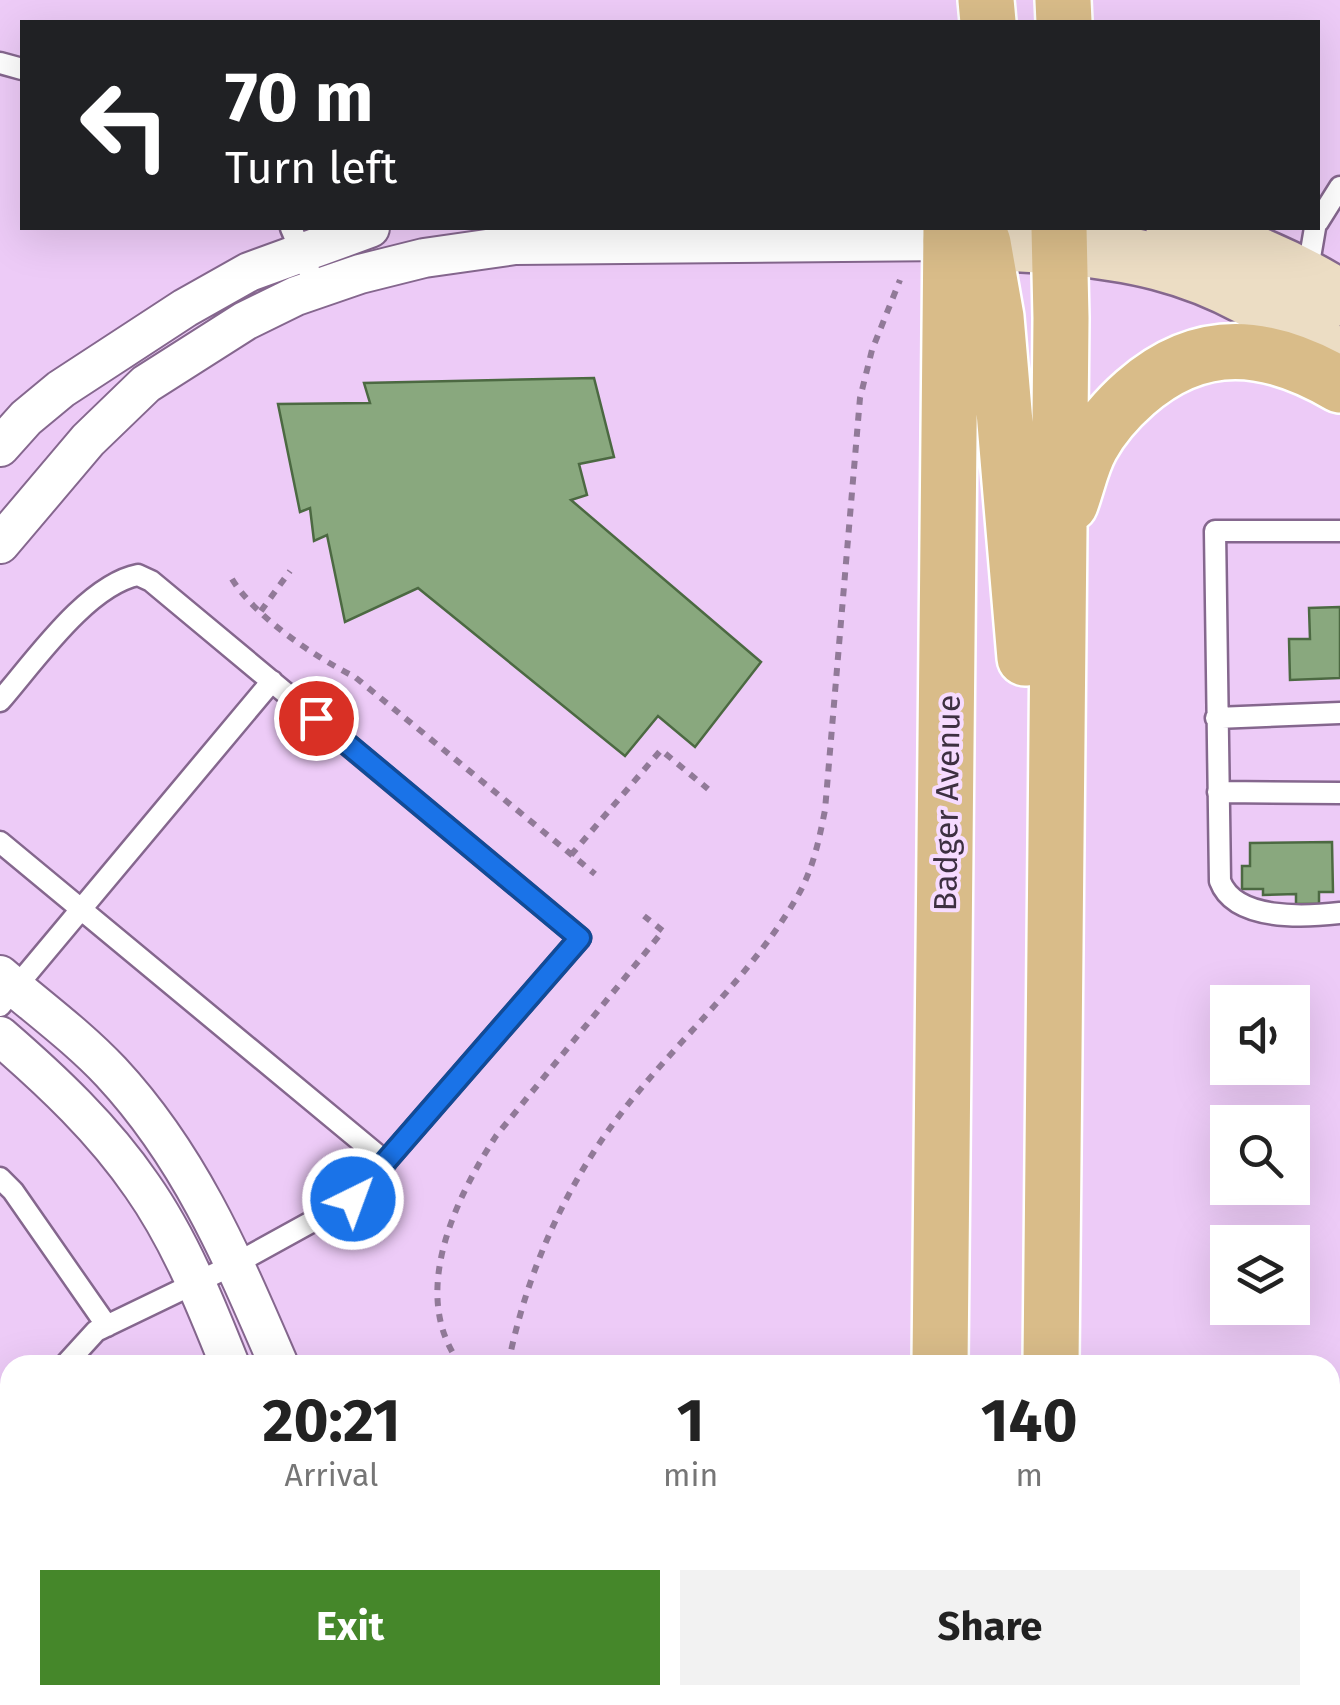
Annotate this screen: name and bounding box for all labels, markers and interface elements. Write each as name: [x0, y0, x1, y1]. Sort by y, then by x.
text: 70 m: [225, 56, 374, 140]
icon: left: [60, 60, 190, 190]
text: Turn left: [225, 141, 397, 195]
pin: [274, 676, 359, 761]
icon: arrive: [289, 691, 344, 746]
street label: Badger Avenue: [926, 694, 968, 912]
map controls: [1210, 985, 1310, 1325]
button: sound: [1210, 985, 1310, 1085]
button: search: [1210, 1105, 1310, 1205]
position arrow: [301, 1147, 405, 1251]
button: layers: [1210, 1225, 1310, 1325]
text: 20:21: [262, 1385, 401, 1457]
text: 1: [677, 1385, 705, 1457]
text: 140: [981, 1385, 1078, 1457]
text: Arrival: [285, 1456, 378, 1494]
text: min: [663, 1456, 718, 1494]
text: m: [1015, 1456, 1043, 1494]
button: Exit: [40, 1570, 660, 1685]
button: Share: [680, 1570, 1300, 1685]

